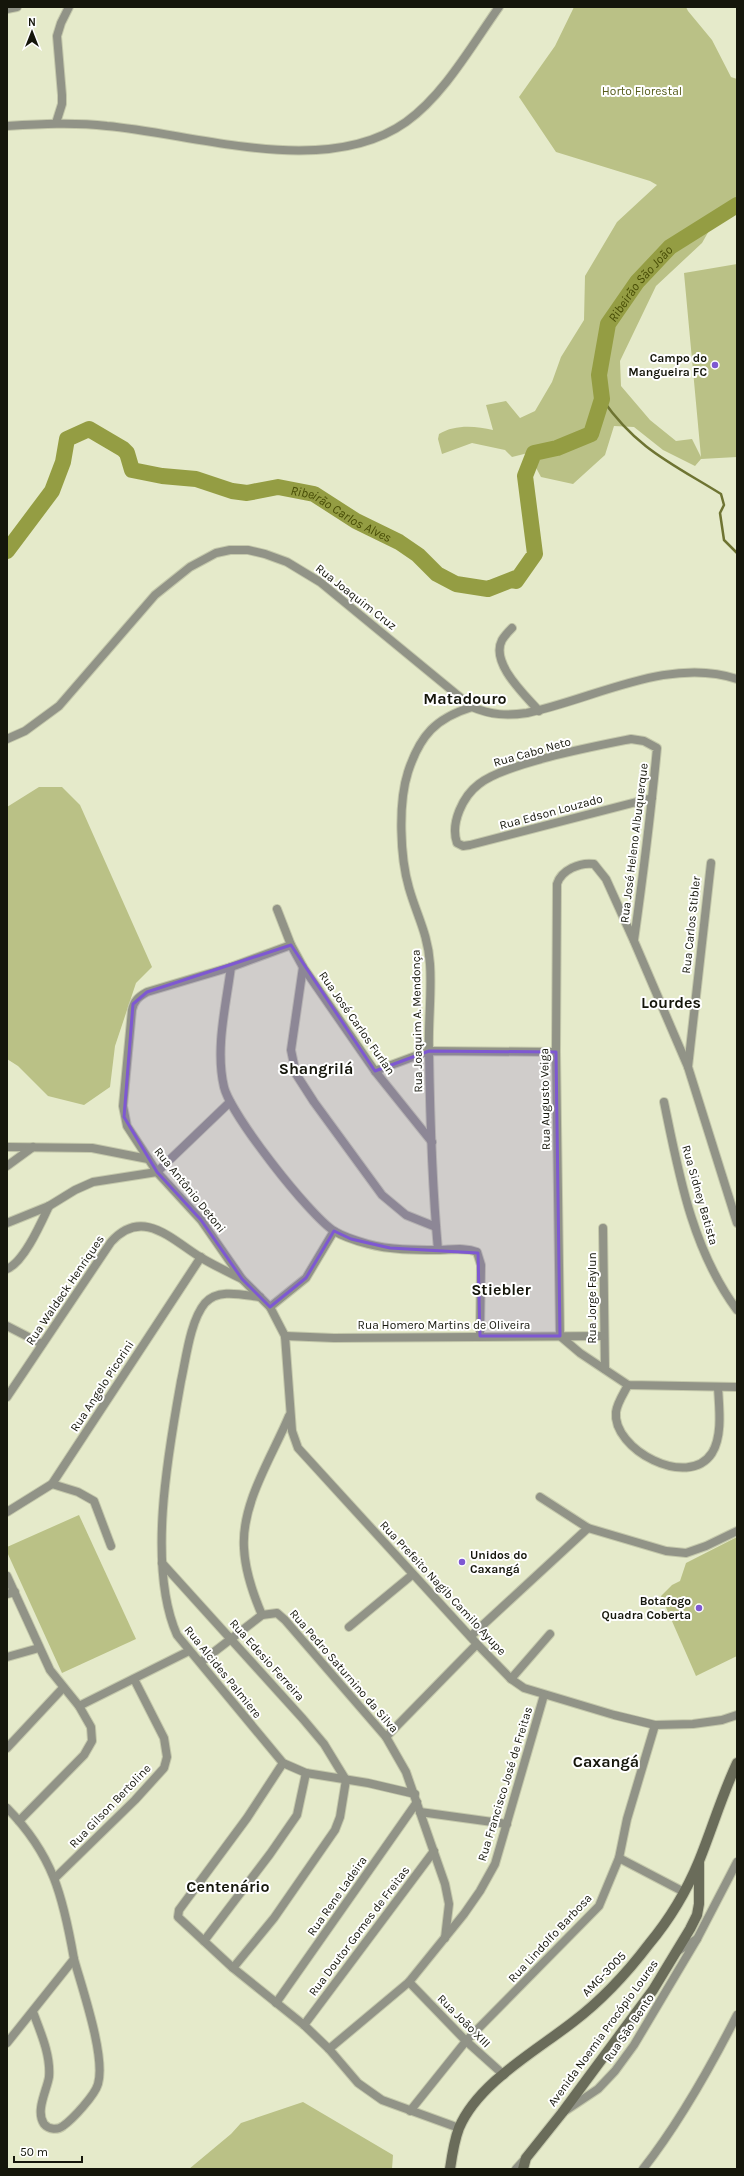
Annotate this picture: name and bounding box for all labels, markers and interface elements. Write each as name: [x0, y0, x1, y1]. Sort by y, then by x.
north arrow: [12, 12, 52, 52]
text: N: [28, 16, 36, 29]
park label: Horto Florestal: [602, 84, 682, 98]
water label: Ribeirão São João: [605, 242, 676, 325]
place label: Campo do Mangueira FC: [628, 351, 707, 379]
marker: Campo do Mangueira FC: [710, 360, 720, 370]
water label: Ribeirão Carlos Alves: [289, 483, 394, 545]
street label: Rua Joaquim Cruz: [313, 561, 399, 633]
district label: Matadouro: [423, 689, 507, 708]
street label: Rua Cabo Neto: [492, 734, 572, 770]
street label: Rua José Heleno Albuquerque: [617, 762, 651, 924]
street label: Rua Edson Louzado: [498, 791, 604, 833]
street label: Rua Carlos Stibler: [679, 875, 703, 974]
street label: Rua Joaquim A. Mendonça: [409, 949, 425, 1093]
street label: Rua José Carlos Furlan: [316, 969, 398, 1077]
district label: Lourdes: [641, 993, 701, 1012]
street label: Rua Augusto Veiga: [537, 1048, 553, 1150]
district label: Shangrilá: [279, 1059, 353, 1078]
street label: Rua Sidney Batista: [679, 1143, 721, 1247]
street label: Rua Antônio Detoni: [151, 1145, 229, 1235]
street label: Rua Waldeck Henriques: [23, 1232, 107, 1348]
street label: Rua Jorge Faylun: [585, 1252, 599, 1344]
district label: Stiebler: [471, 1280, 532, 1299]
street label: Rua Homero Martins de Oliveira: [358, 1318, 530, 1332]
street label: Rua Angelo Picorini: [67, 1338, 137, 1434]
street label: Rua Prefeito Nagib Camilo Ayupe: [377, 1518, 509, 1658]
place label: Unidos do Caxangá: [470, 1548, 528, 1576]
marker: Unidos do Caxangá: [457, 1557, 467, 1567]
place label: Botafogo Quadra Coberta: [602, 1594, 691, 1622]
marker: Botafogo Quadra Coberta: [694, 1603, 704, 1613]
street label: Rua Pedro Saturnino da Silva: [287, 1607, 401, 1735]
street label: Rua Edesio Ferreira: [227, 1616, 307, 1704]
street label: Rua Alcides Palmiere: [181, 1623, 265, 1721]
street label: Rua Francisco José de Freitas: [475, 1705, 535, 1863]
district label: Caxangá: [573, 1752, 639, 1771]
street label: Rua Gilson Bertoline: [66, 1761, 154, 1851]
street label: Rua Rene Ladeira: [304, 1854, 370, 1938]
street label: Rua Doutor Gomes de Freitas: [306, 1863, 412, 1999]
district label: Centenário: [186, 1877, 270, 1896]
street label: Rua Lindolfo Barbosa: [505, 1891, 595, 1985]
street label: AMG-3005: [579, 1948, 629, 1999]
street label: Avenida Noemia Procópio Loures: [545, 1957, 661, 2109]
street label: Rua São Bento: [601, 1991, 657, 2065]
street label: Rua João XIII: [435, 1992, 493, 2050]
scale bar: [14, 2138, 82, 2164]
text: 50 m: [20, 2145, 48, 2159]

